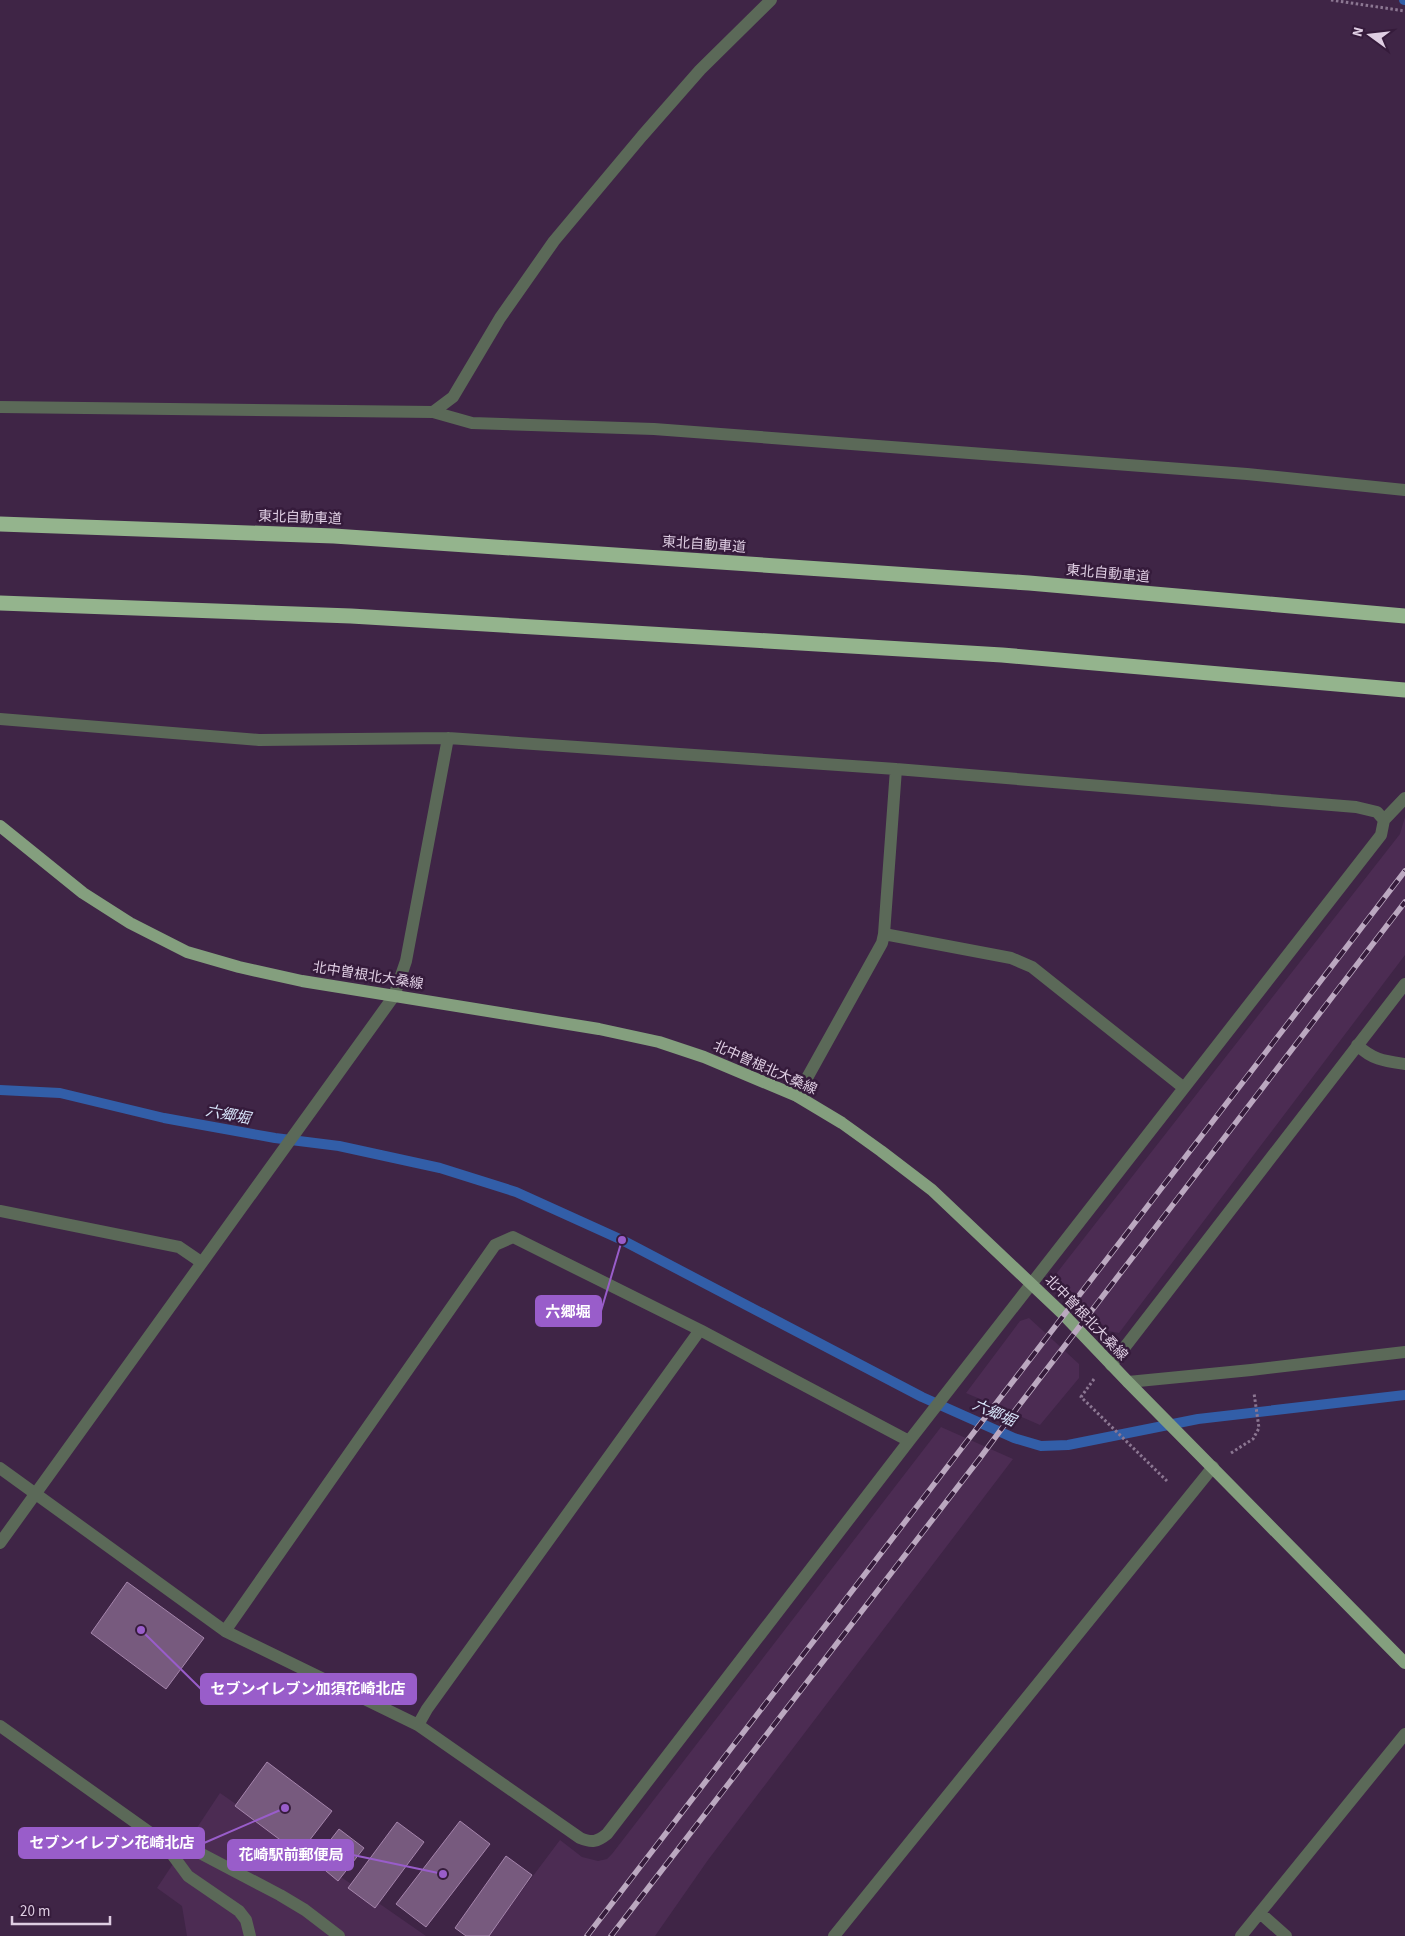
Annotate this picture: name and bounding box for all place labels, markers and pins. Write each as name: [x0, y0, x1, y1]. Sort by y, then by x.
callout: 六郷堀: [536, 1296, 601, 1326]
callout: セブンイレブン加須花崎北店: [201, 1674, 416, 1704]
callout: セブンイレブン花崎北店: [19, 1828, 204, 1858]
callout: 花崎駅前郵便局: [228, 1840, 353, 1870]

